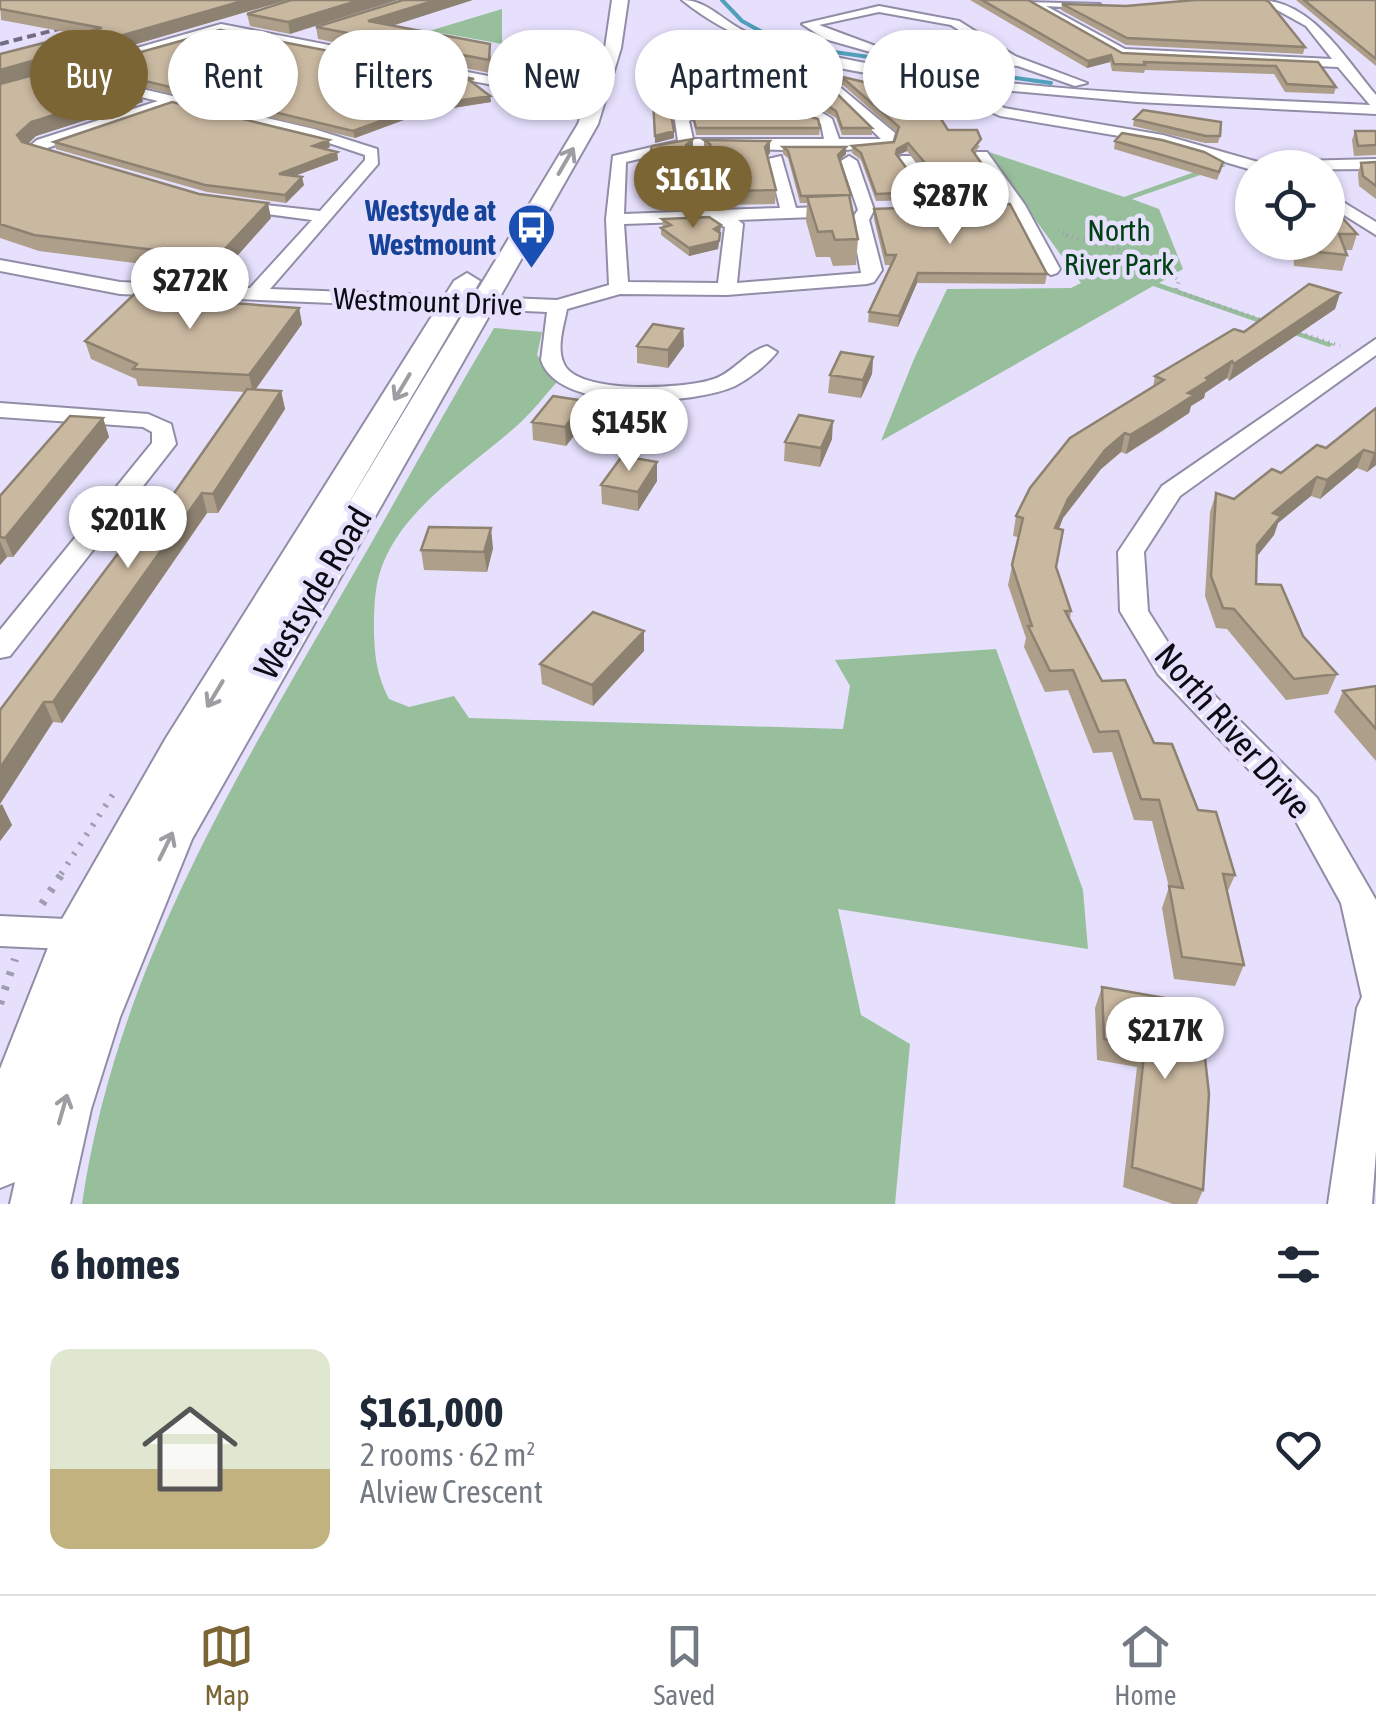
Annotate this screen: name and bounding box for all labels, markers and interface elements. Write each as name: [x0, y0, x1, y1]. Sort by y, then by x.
chip: Buy: [30, 30, 148, 120]
chip: Rent: [168, 30, 298, 120]
chip: Filters: [318, 30, 468, 120]
chip: New: [488, 30, 615, 120]
chip: Apartment: [635, 30, 843, 120]
chip: House: [863, 30, 1015, 120]
pin: $161K: [623, 146, 763, 231]
one-way arrow: [556, 147, 576, 176]
map controls: [1235, 150, 1345, 260]
button: locate: [1235, 150, 1345, 260]
text: $161K: [656, 160, 730, 197]
pin: $287K: [880, 162, 1020, 247]
text: $287K: [913, 176, 987, 213]
place label: Westsyde at Westmount: [364, 193, 496, 261]
bus stop icon: Westsyde at Westmount: [505, 202, 557, 270]
park label: North River Park: [1064, 213, 1174, 281]
pin: $272K: [120, 247, 260, 332]
text: $272K: [153, 261, 227, 298]
street label: Westmount Drive: [333, 281, 523, 321]
one-way arrow: [392, 372, 412, 401]
pin: $145K: [559, 389, 699, 474]
text: $145K: [592, 403, 666, 440]
pin: $201K: [58, 486, 198, 571]
street label: Westsyde Road: [245, 499, 379, 686]
text: $201K: [91, 500, 165, 537]
street label: North River Drive: [1147, 635, 1320, 826]
one-way arrow: [204, 679, 225, 708]
one-way arrow: [158, 832, 177, 862]
pin: $217K: [1095, 997, 1235, 1082]
text: $217K: [1128, 1011, 1202, 1048]
one-way arrow: [55, 1094, 73, 1126]
icon: filters: [1271, 1237, 1326, 1292]
text: 6 homes: [50, 1240, 180, 1288]
text: $161,000: [360, 1388, 504, 1436]
icon: home: [130, 1389, 250, 1509]
icon: heart: [1271, 1422, 1326, 1477]
text: 2 rooms · 62 m²: [360, 1436, 535, 1473]
text: Alview Crescent: [360, 1473, 543, 1510]
tab: Map: [199, 1619, 254, 1711]
tab: Saved: [653, 1619, 715, 1711]
tab: Home: [1114, 1619, 1177, 1711]

